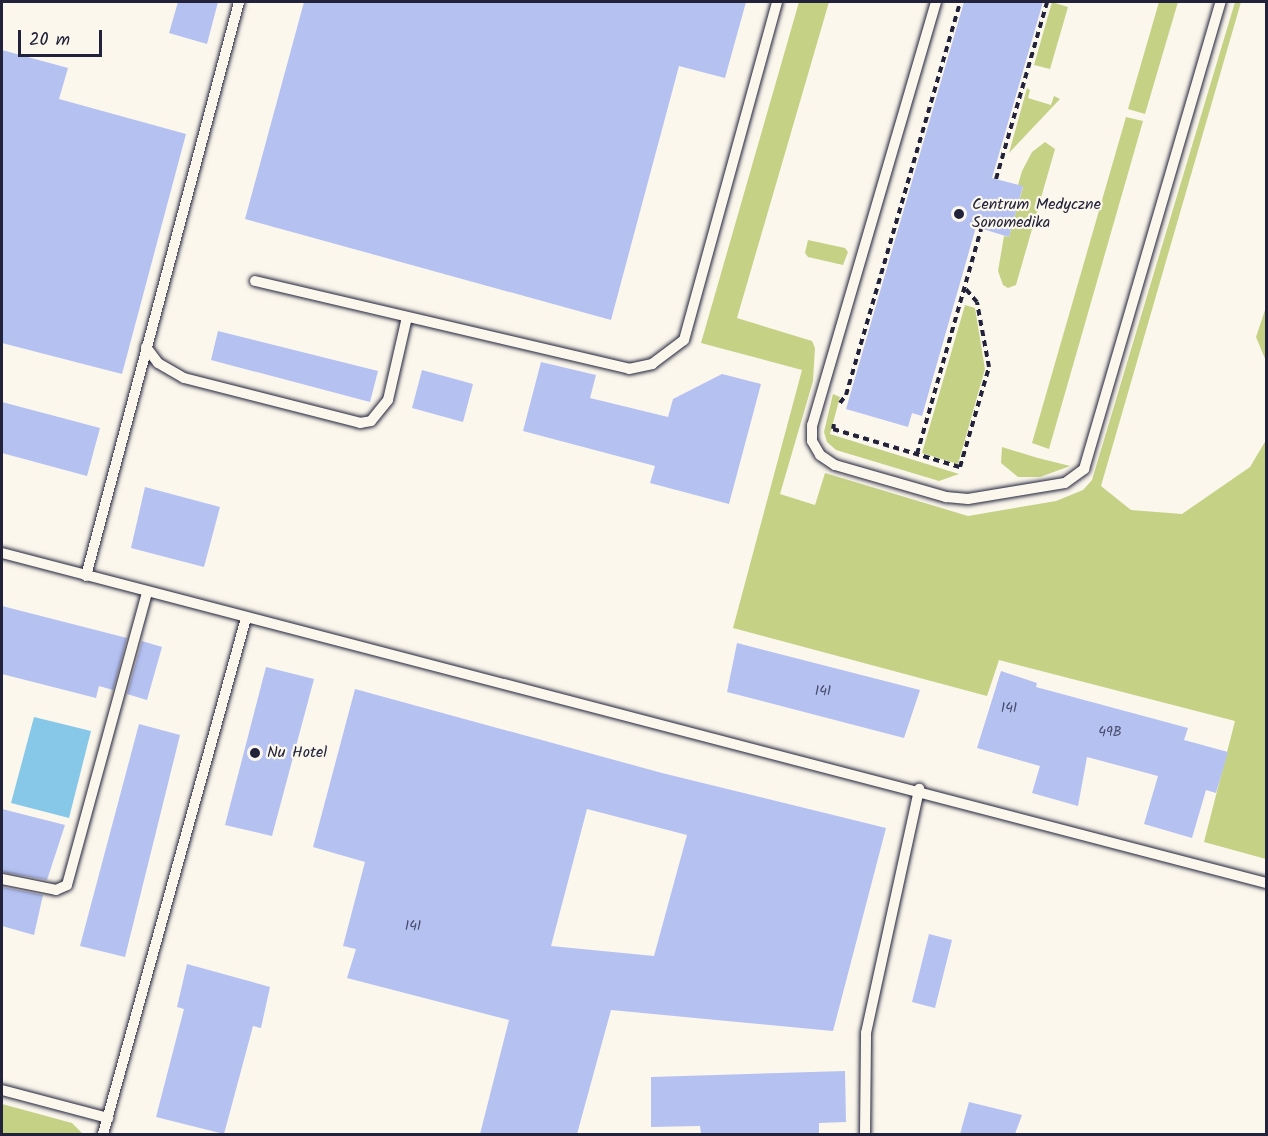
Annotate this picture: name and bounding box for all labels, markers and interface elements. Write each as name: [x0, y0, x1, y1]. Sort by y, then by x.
scale bar: [21, 18, 105, 56]
text: 20 m: [29, 26, 70, 55]
place label: Centrum Medyczne Sonomedika: [972, 195, 1101, 233]
marker: Centrum Medyczne Sonomedika: [950, 205, 968, 223]
house number: 141: [815, 683, 831, 699]
house number: 141: [1001, 700, 1017, 716]
house number: 49B: [1098, 724, 1122, 740]
place label: Nu Hotel: [267, 743, 327, 763]
marker: Nu Hotel: [248, 746, 262, 760]
house number: 141: [405, 918, 421, 934]

